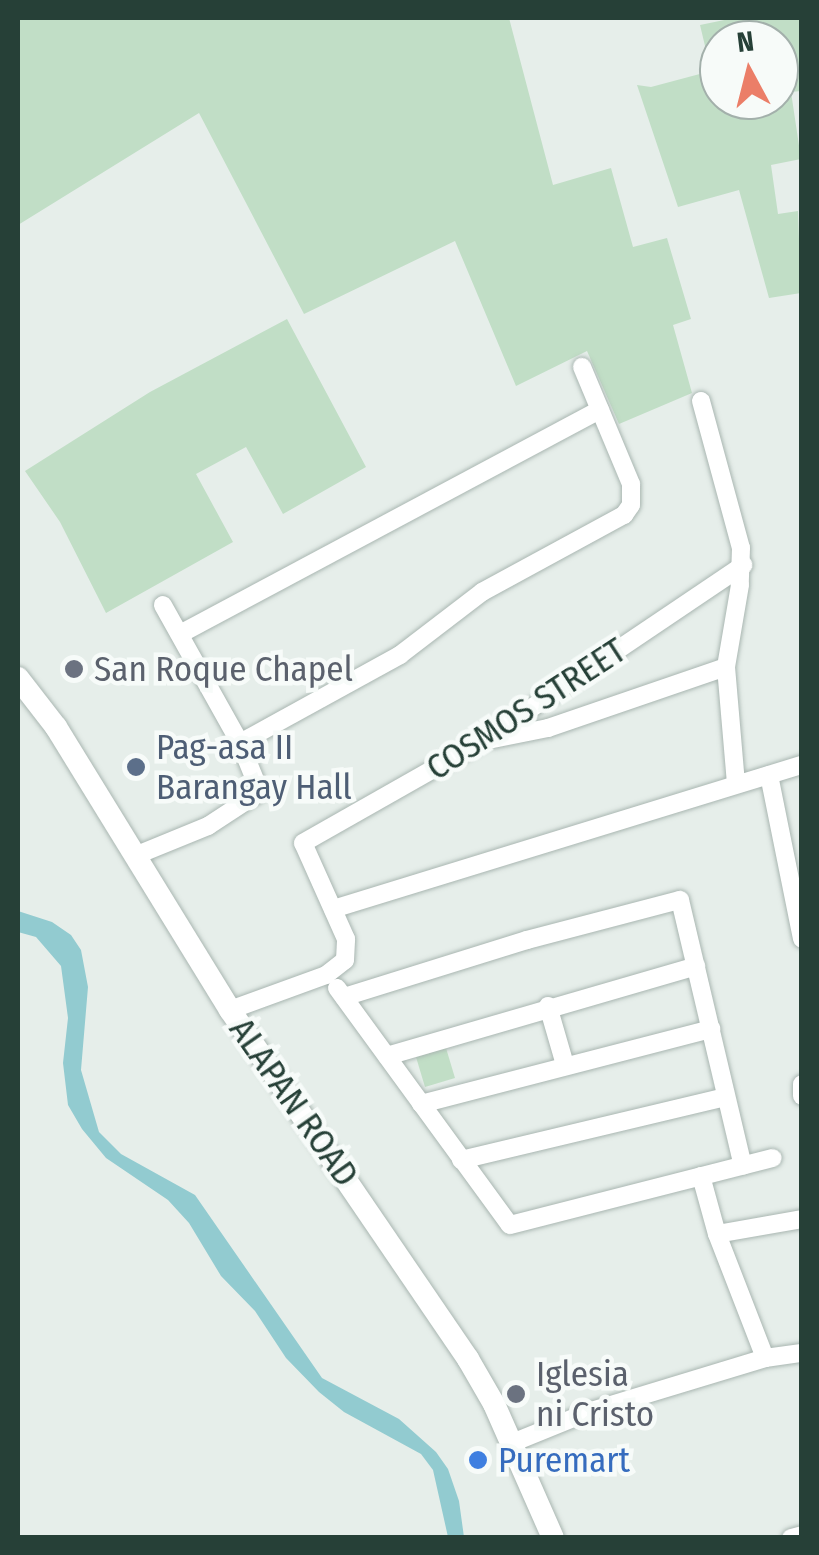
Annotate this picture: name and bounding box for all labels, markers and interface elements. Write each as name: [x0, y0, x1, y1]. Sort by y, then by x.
north arrow: [699, 20, 799, 120]
text: N: [735, 24, 756, 59]
street label: COSMOS STREET: [419, 629, 633, 789]
place label: San Roque Chapel: [94, 648, 353, 690]
marker: San Roque Chapel: [63, 658, 85, 680]
place label: Pag-asa II Barangay Hall: [156, 726, 352, 808]
marker: Pag-asa II Barangay Hall: [125, 756, 147, 778]
street label: ALAPAN ROAD: [221, 1010, 367, 1194]
place label: Iglesia ni Cristo: [536, 1353, 654, 1435]
marker: Iglesia ni Cristo: [505, 1383, 527, 1405]
place label: Puremart: [498, 1439, 630, 1481]
marker: Puremart: [467, 1449, 489, 1471]

